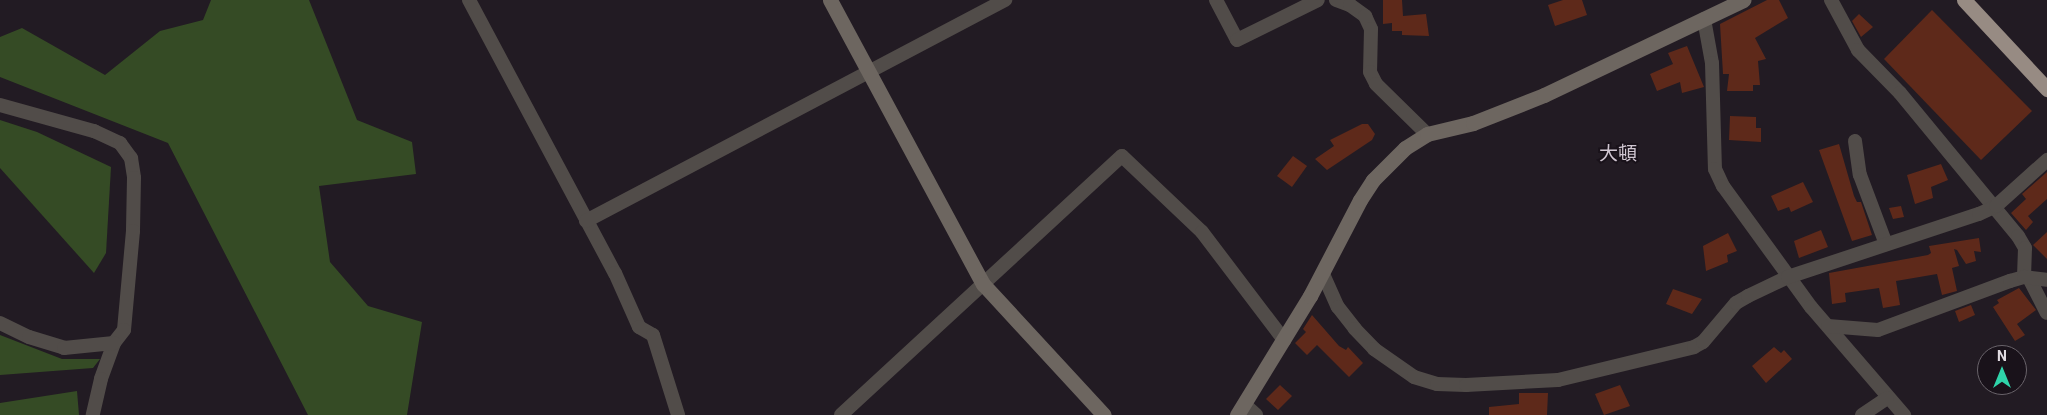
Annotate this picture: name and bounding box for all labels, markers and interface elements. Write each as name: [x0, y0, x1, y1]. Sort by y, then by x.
district label: 大頓: [1599, 143, 1637, 165]
north arrow: [1977, 345, 2027, 395]
text: N: [1997, 348, 2007, 364]

